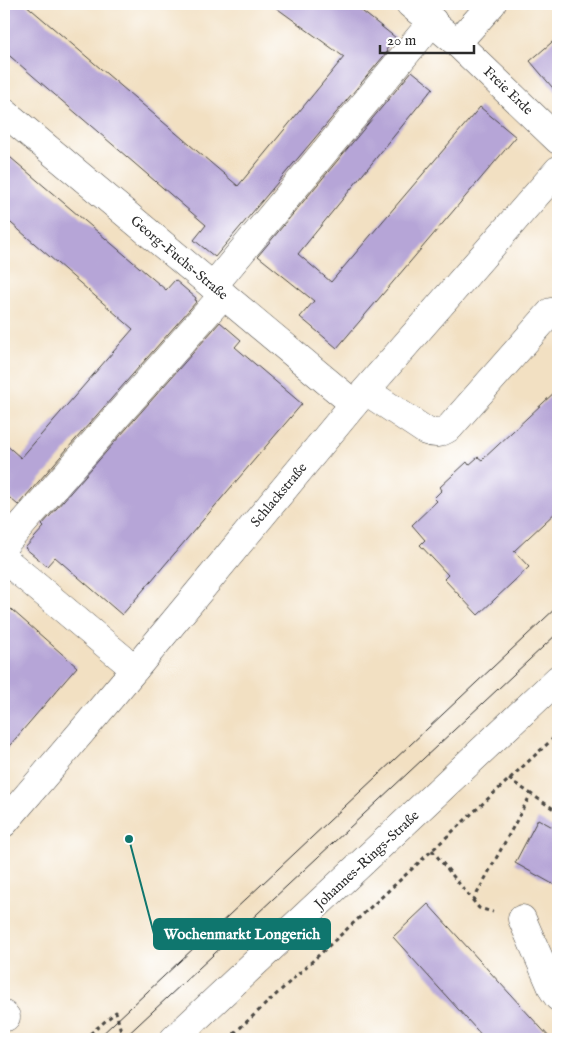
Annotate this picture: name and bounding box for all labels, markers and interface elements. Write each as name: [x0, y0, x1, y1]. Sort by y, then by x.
scale bar: [380, 22, 473, 54]
text: 20 m: [387, 31, 417, 50]
street label: Freie Erde: [479, 63, 537, 119]
street label: Georg-Fuchs-Straße: [126, 212, 232, 304]
street label: Schlackstraße: [247, 459, 312, 531]
street label: Johannes-Rings-Straße: [309, 806, 424, 915]
callout: Wochenmarkt Longerich: [154, 919, 330, 949]
text: Wochenmarkt Longerich: [163, 925, 321, 944]

